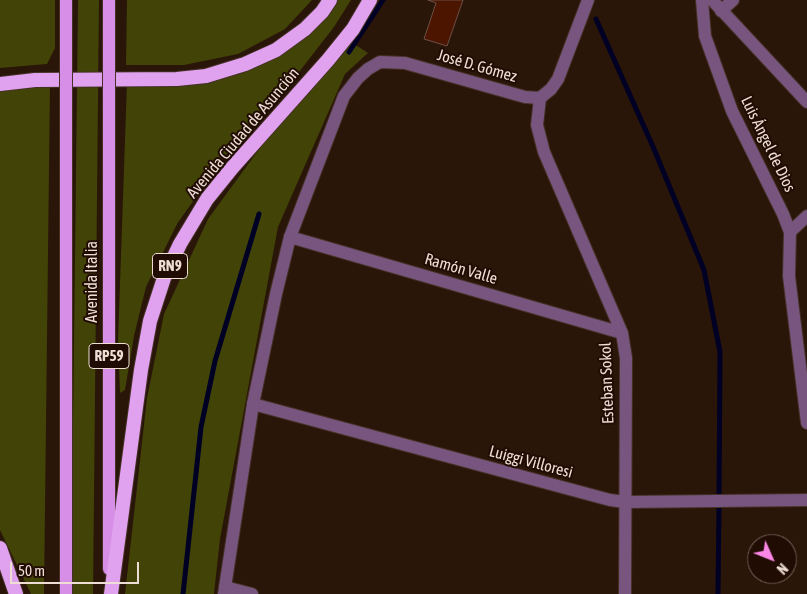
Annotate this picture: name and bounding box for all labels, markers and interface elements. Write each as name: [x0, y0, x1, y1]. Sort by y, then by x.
street label: José D. Gómez: [435, 45, 519, 87]
street label: Avenida Ciudad de Asunción: [183, 64, 303, 202]
street label: Luis Ángel de Dios: [737, 93, 799, 195]
street label: Avenida Italia: [82, 241, 102, 323]
street label: Ramón Valle: [422, 249, 500, 289]
road number: RN9: [152, 254, 188, 278]
street label: Esteban Sokol: [596, 342, 618, 424]
road number: RP59: [89, 344, 129, 368]
street label: Luiggi Villoresi: [487, 442, 575, 482]
north arrow: [747, 534, 797, 584]
scale bar: [12, 552, 141, 584]
text: N: [773, 560, 791, 577]
text: 50 m: [18, 562, 45, 579]

